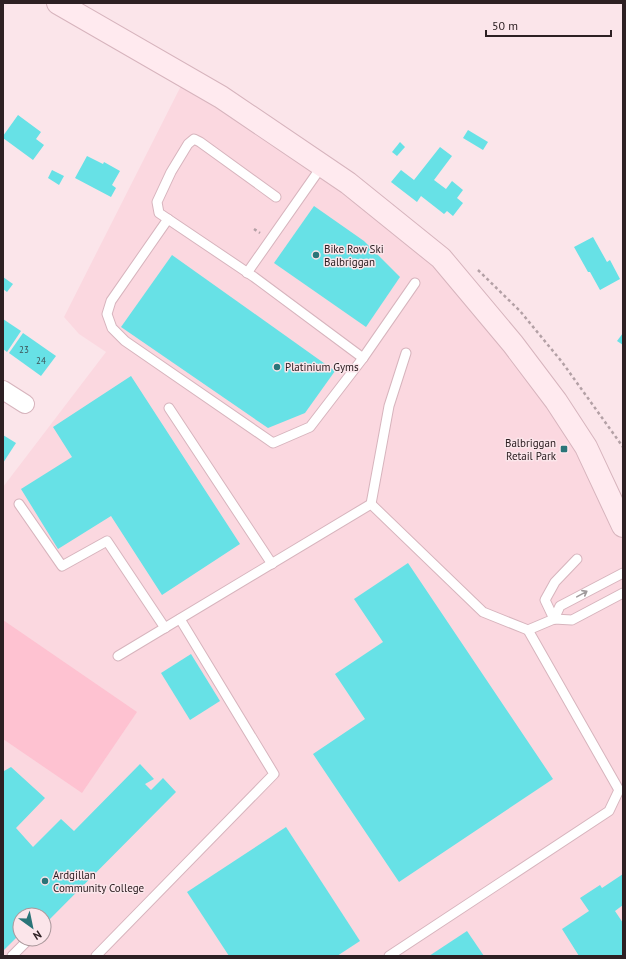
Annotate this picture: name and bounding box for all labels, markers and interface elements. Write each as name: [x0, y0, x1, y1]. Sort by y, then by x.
scale bar: [486, 12, 611, 38]
text: 50 m: [492, 18, 518, 33]
place label: Bike Row Ski Balbriggan: [324, 242, 384, 269]
marker: Bike Row Ski Balbriggan: [311, 250, 321, 260]
house number: 23: [19, 344, 29, 355]
house number: 24: [36, 355, 46, 366]
place label: Platinium Gyms: [285, 360, 359, 374]
marker: Platinium Gyms: [272, 362, 282, 372]
place label: Balbriggan Retail Park: [505, 436, 557, 463]
marker: Balbriggan Retail Park: [559, 444, 569, 454]
one-way arrow: [576, 590, 588, 598]
place label: Ardgillan Community College: [53, 868, 145, 895]
marker: Ardgillan Community College: [40, 876, 50, 886]
north arrow: [12, 907, 52, 947]
text: N: [31, 928, 44, 943]

